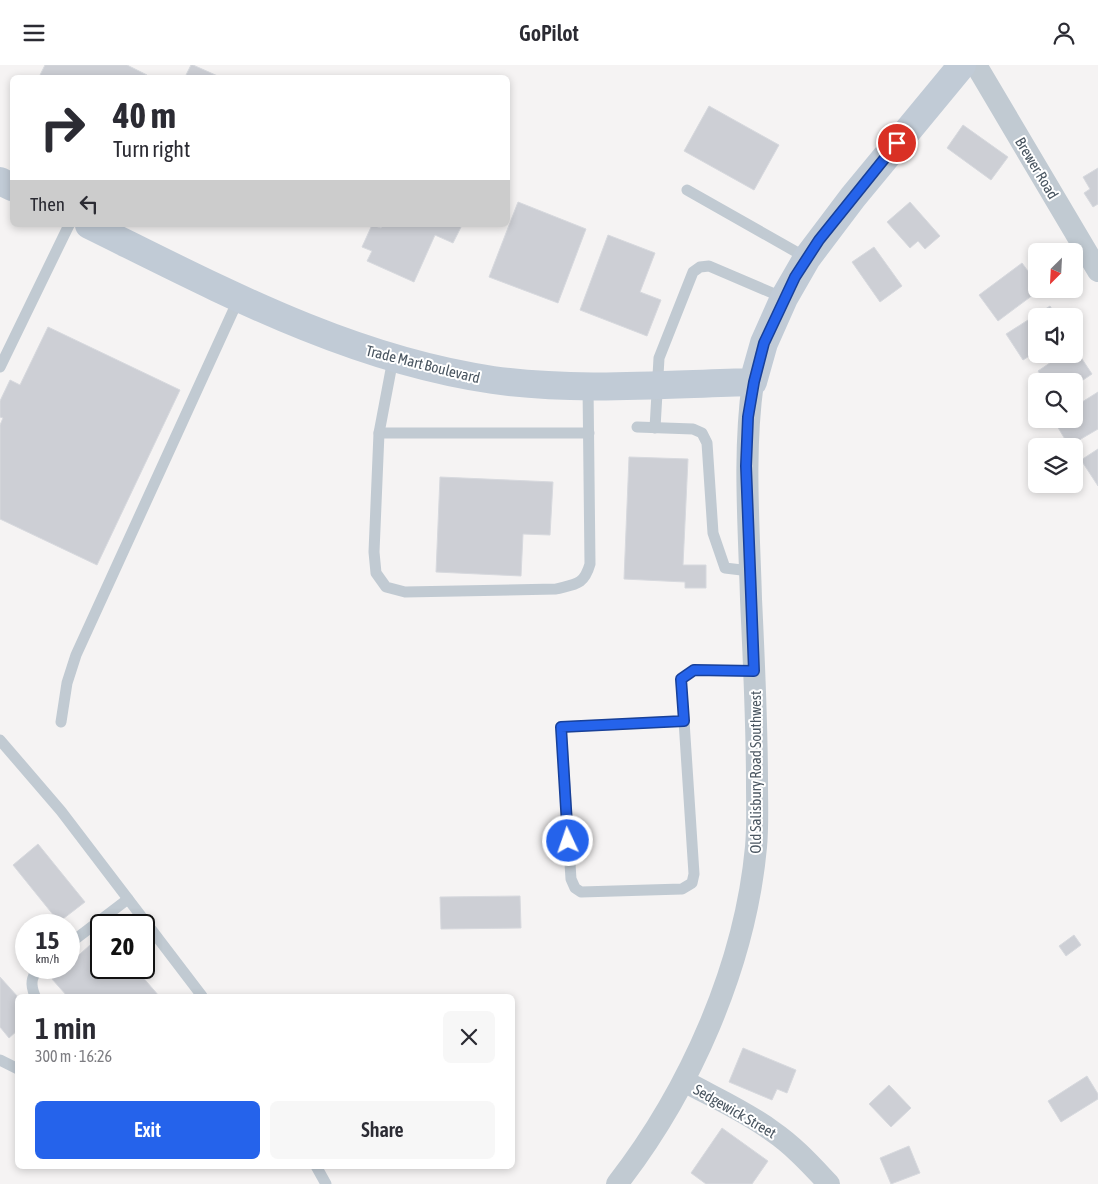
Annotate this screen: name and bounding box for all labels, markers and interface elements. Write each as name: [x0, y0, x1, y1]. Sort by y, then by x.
icon: menu: [20, 19, 48, 47]
icon: person: [1050, 19, 1078, 47]
text: GoPilot: [519, 20, 579, 46]
icon: right: [30, 95, 95, 160]
text: 40 m: [113, 95, 176, 135]
pin: [876, 122, 918, 164]
icon: arrive: [883, 129, 911, 157]
street label: Brewer Road: [1012, 134, 1062, 202]
text: Turn right: [113, 136, 190, 162]
icon: left: [75, 190, 103, 218]
text: Then: [30, 193, 65, 215]
north arrow: [1028, 243, 1082, 297]
map controls: [1028, 243, 1083, 493]
button: sound: [1028, 308, 1083, 363]
street label: Trade Mart Boulevard: [364, 342, 482, 386]
button: search: [1028, 373, 1083, 428]
button: layers: [1028, 438, 1083, 493]
street label: Old Salisbury Road Southwest: [747, 691, 764, 853]
position arrow: [541, 814, 593, 866]
speed limit sign: 20: [90, 914, 155, 979]
text: 15: [36, 926, 59, 954]
text: km/h: [36, 952, 59, 966]
text: 1 min: [35, 1011, 96, 1045]
button: close: [443, 1011, 495, 1063]
text: 300 m · 16:26: [35, 1047, 112, 1065]
street label: Sedgewick Street: [691, 1081, 779, 1141]
button: Exit: [35, 1101, 260, 1159]
button: Share: [270, 1101, 495, 1159]

